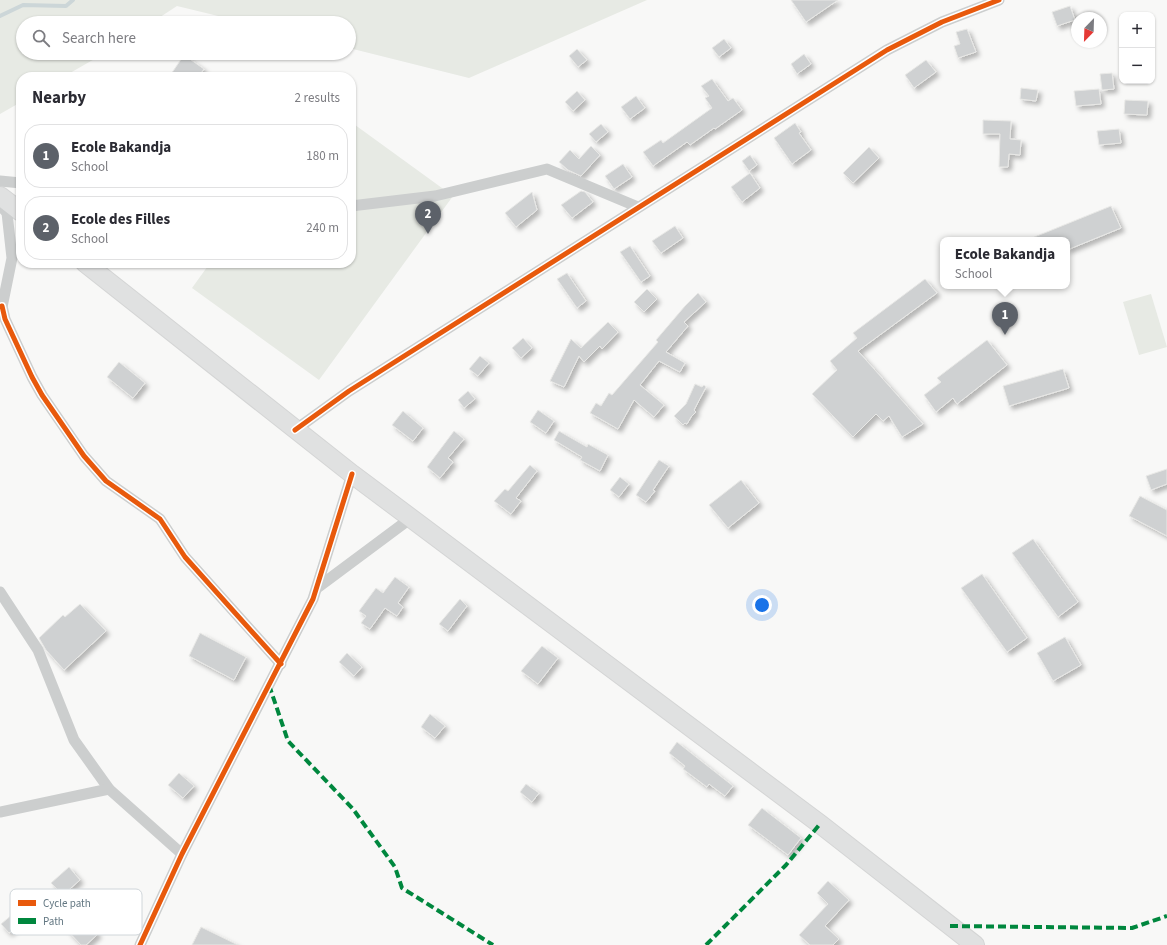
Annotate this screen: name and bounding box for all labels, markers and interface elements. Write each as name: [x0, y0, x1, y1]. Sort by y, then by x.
north arrow: [1071, 12, 1107, 48]
map controls: [1119, 12, 1155, 84]
button: +: [1119, 12, 1155, 48]
search box: [16, 16, 356, 60]
icon: search: [30, 27, 52, 49]
text: Search here: [62, 28, 136, 49]
button: −: [1119, 48, 1155, 84]
text: Nearby: [32, 86, 86, 110]
text: 2 results: [295, 89, 340, 107]
text: Ecole Bakandja: [71, 137, 171, 158]
text: 1: [43, 147, 49, 165]
text: 180 m: [306, 147, 339, 165]
text: School: [71, 158, 108, 176]
pin: 2: [415, 201, 441, 234]
text: Ecole des Filles: [71, 209, 170, 230]
text: 2: [43, 219, 49, 237]
text: 240 m: [306, 219, 339, 237]
text: School: [71, 230, 108, 248]
popup: [940, 237, 1070, 289]
text: Ecole Bakandja: [955, 244, 1055, 265]
text: School: [955, 265, 992, 283]
pin: 1: [992, 302, 1018, 335]
your location: [752, 595, 772, 615]
legend: [10, 889, 142, 935]
text: Cycle path: [43, 896, 91, 911]
text: Path: [43, 914, 64, 929]

